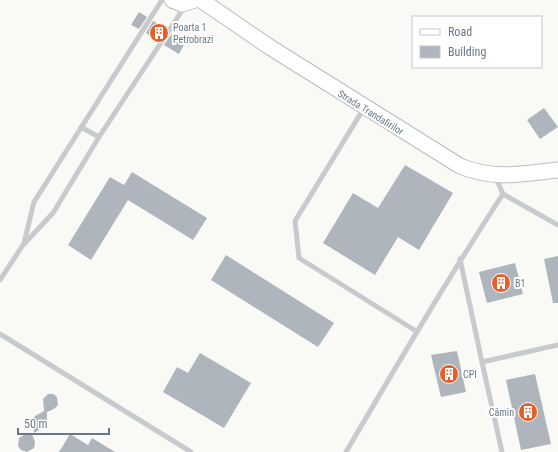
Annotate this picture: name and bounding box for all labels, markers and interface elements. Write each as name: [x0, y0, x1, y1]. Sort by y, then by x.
legend: [412, 16, 542, 68]
building icon: Poarta 1 Petrobrazi: [148, 22, 170, 44]
place label: Poarta 1 Petrobrazi: [173, 22, 213, 45]
text: Road: [448, 25, 472, 39]
text: Building: [448, 45, 486, 59]
street label: Strada Trandafirilor: [336, 88, 406, 137]
building icon: B1: [490, 272, 512, 294]
place label: B1: [515, 278, 525, 289]
building icon: CPI: [438, 363, 460, 385]
place label: CPI: [463, 369, 477, 380]
building icon: Cămin: [517, 401, 539, 423]
place label: Cămin: [489, 407, 514, 418]
scale bar: [18, 410, 109, 436]
text: 50 m: [24, 417, 48, 431]

